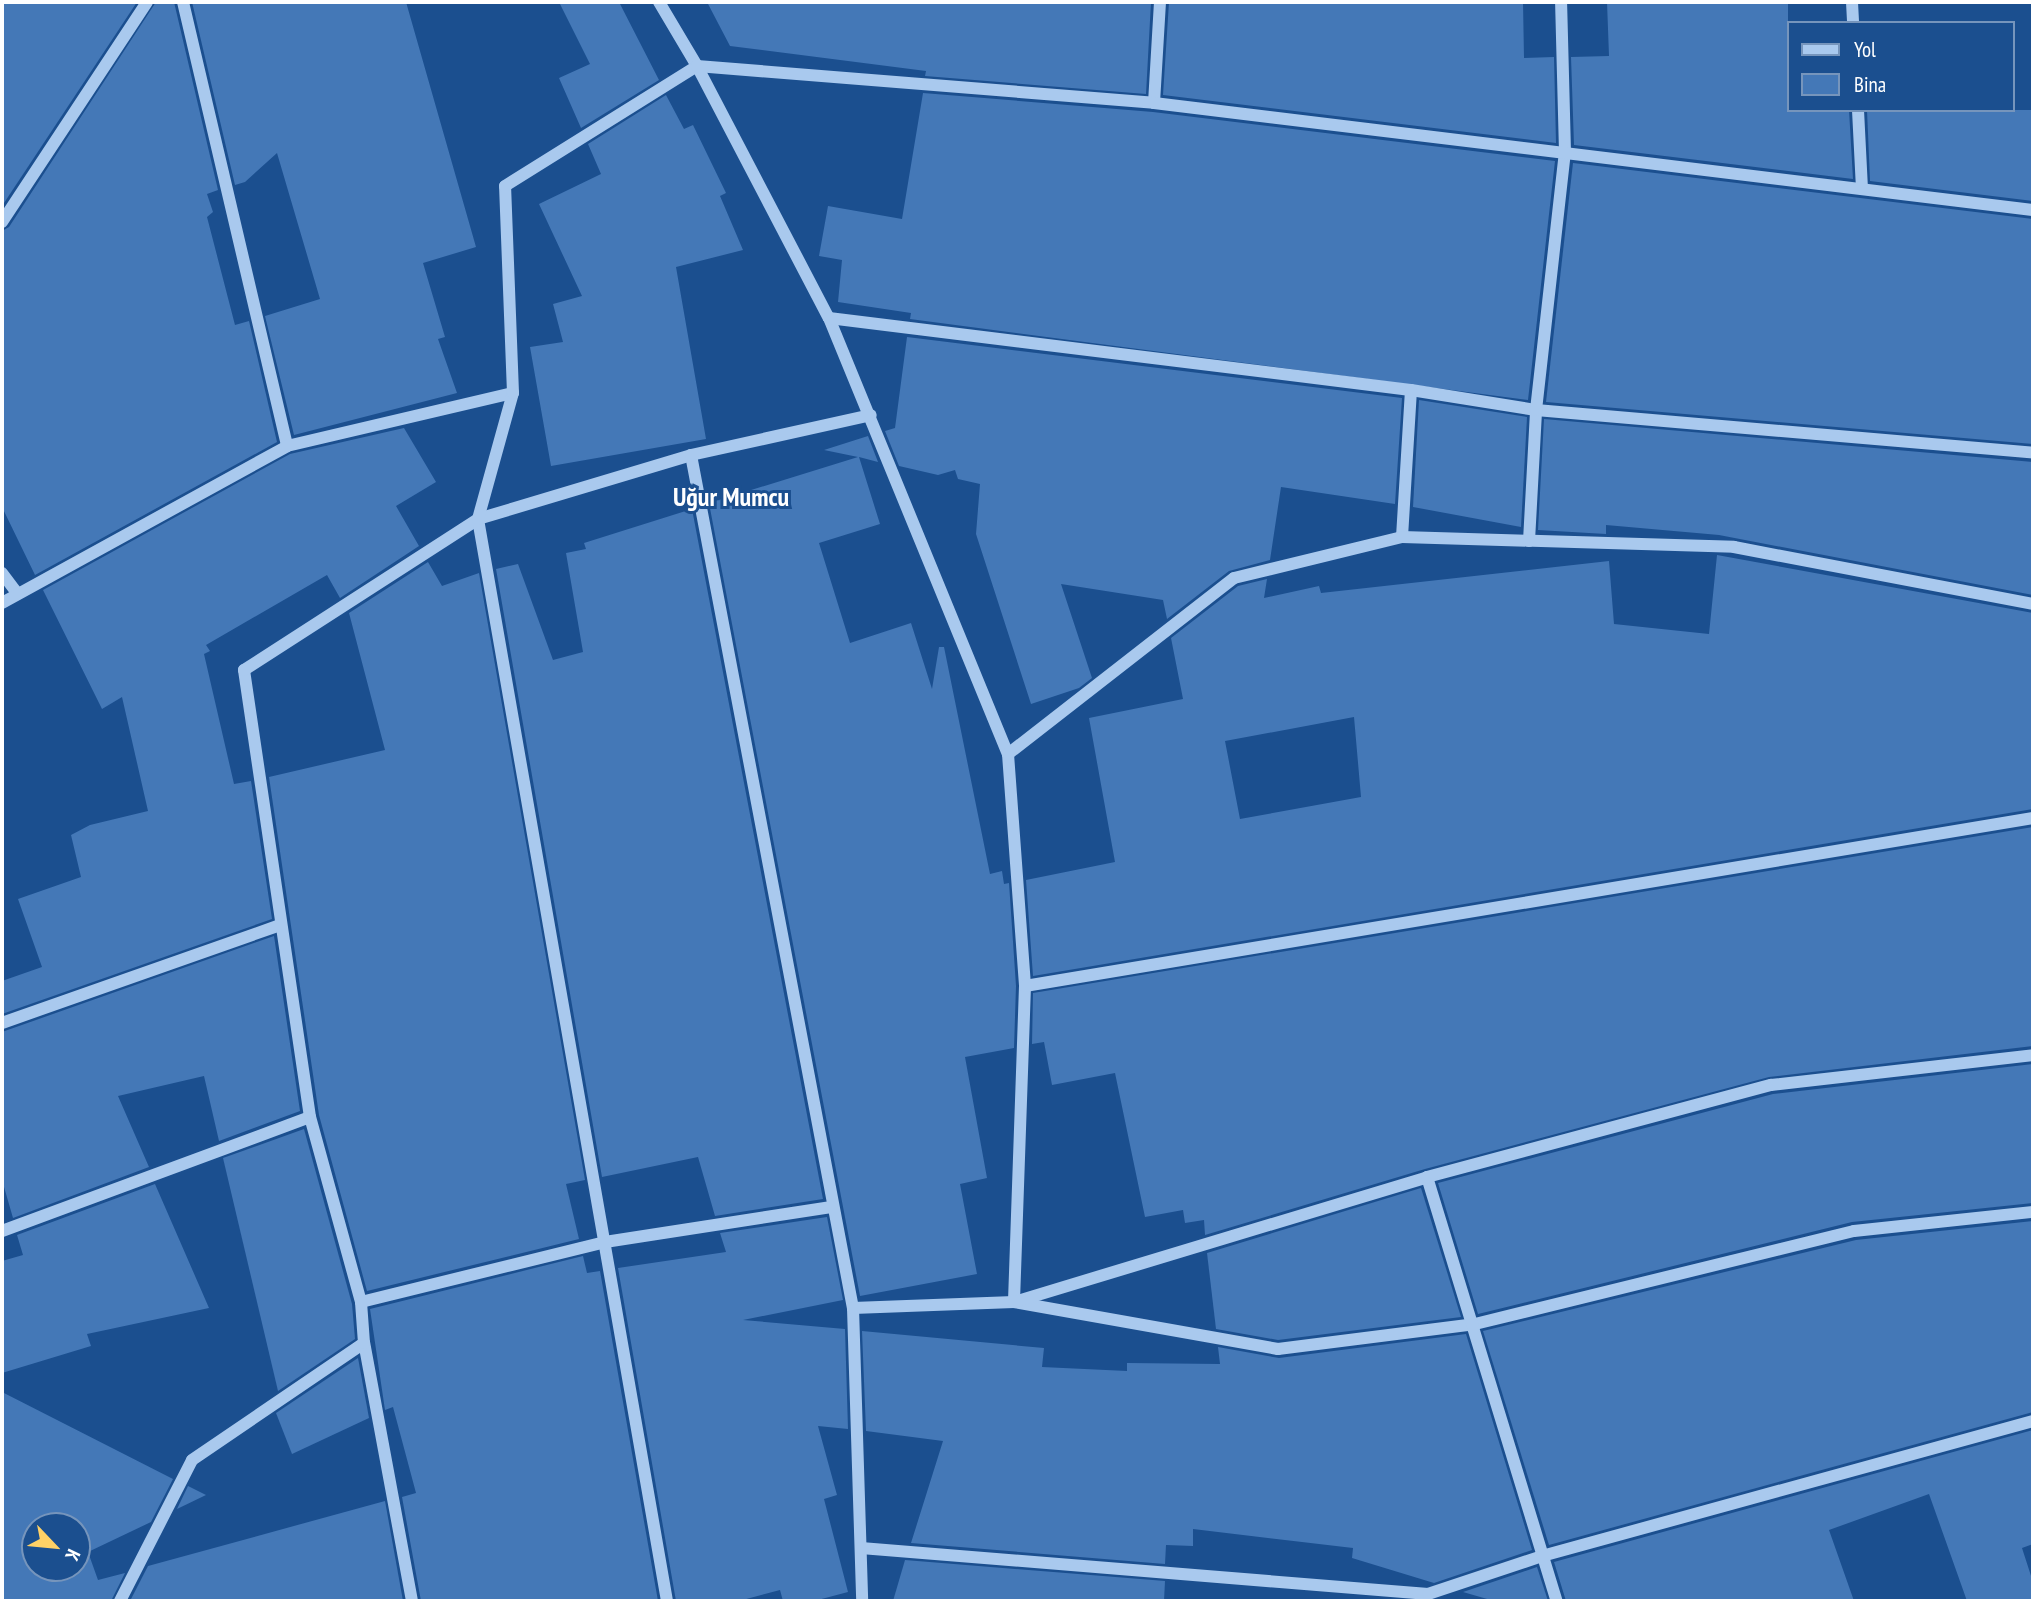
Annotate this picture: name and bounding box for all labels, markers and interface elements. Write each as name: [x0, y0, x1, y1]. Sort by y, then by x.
legend: [1786, 21, 2014, 112]
text: Yol: [1854, 36, 1876, 63]
text: Bina: [1854, 71, 1886, 98]
district label: Uğur Mumcu: [673, 481, 789, 513]
north arrow: [21, 1512, 91, 1582]
text: K: [60, 1546, 86, 1565]

